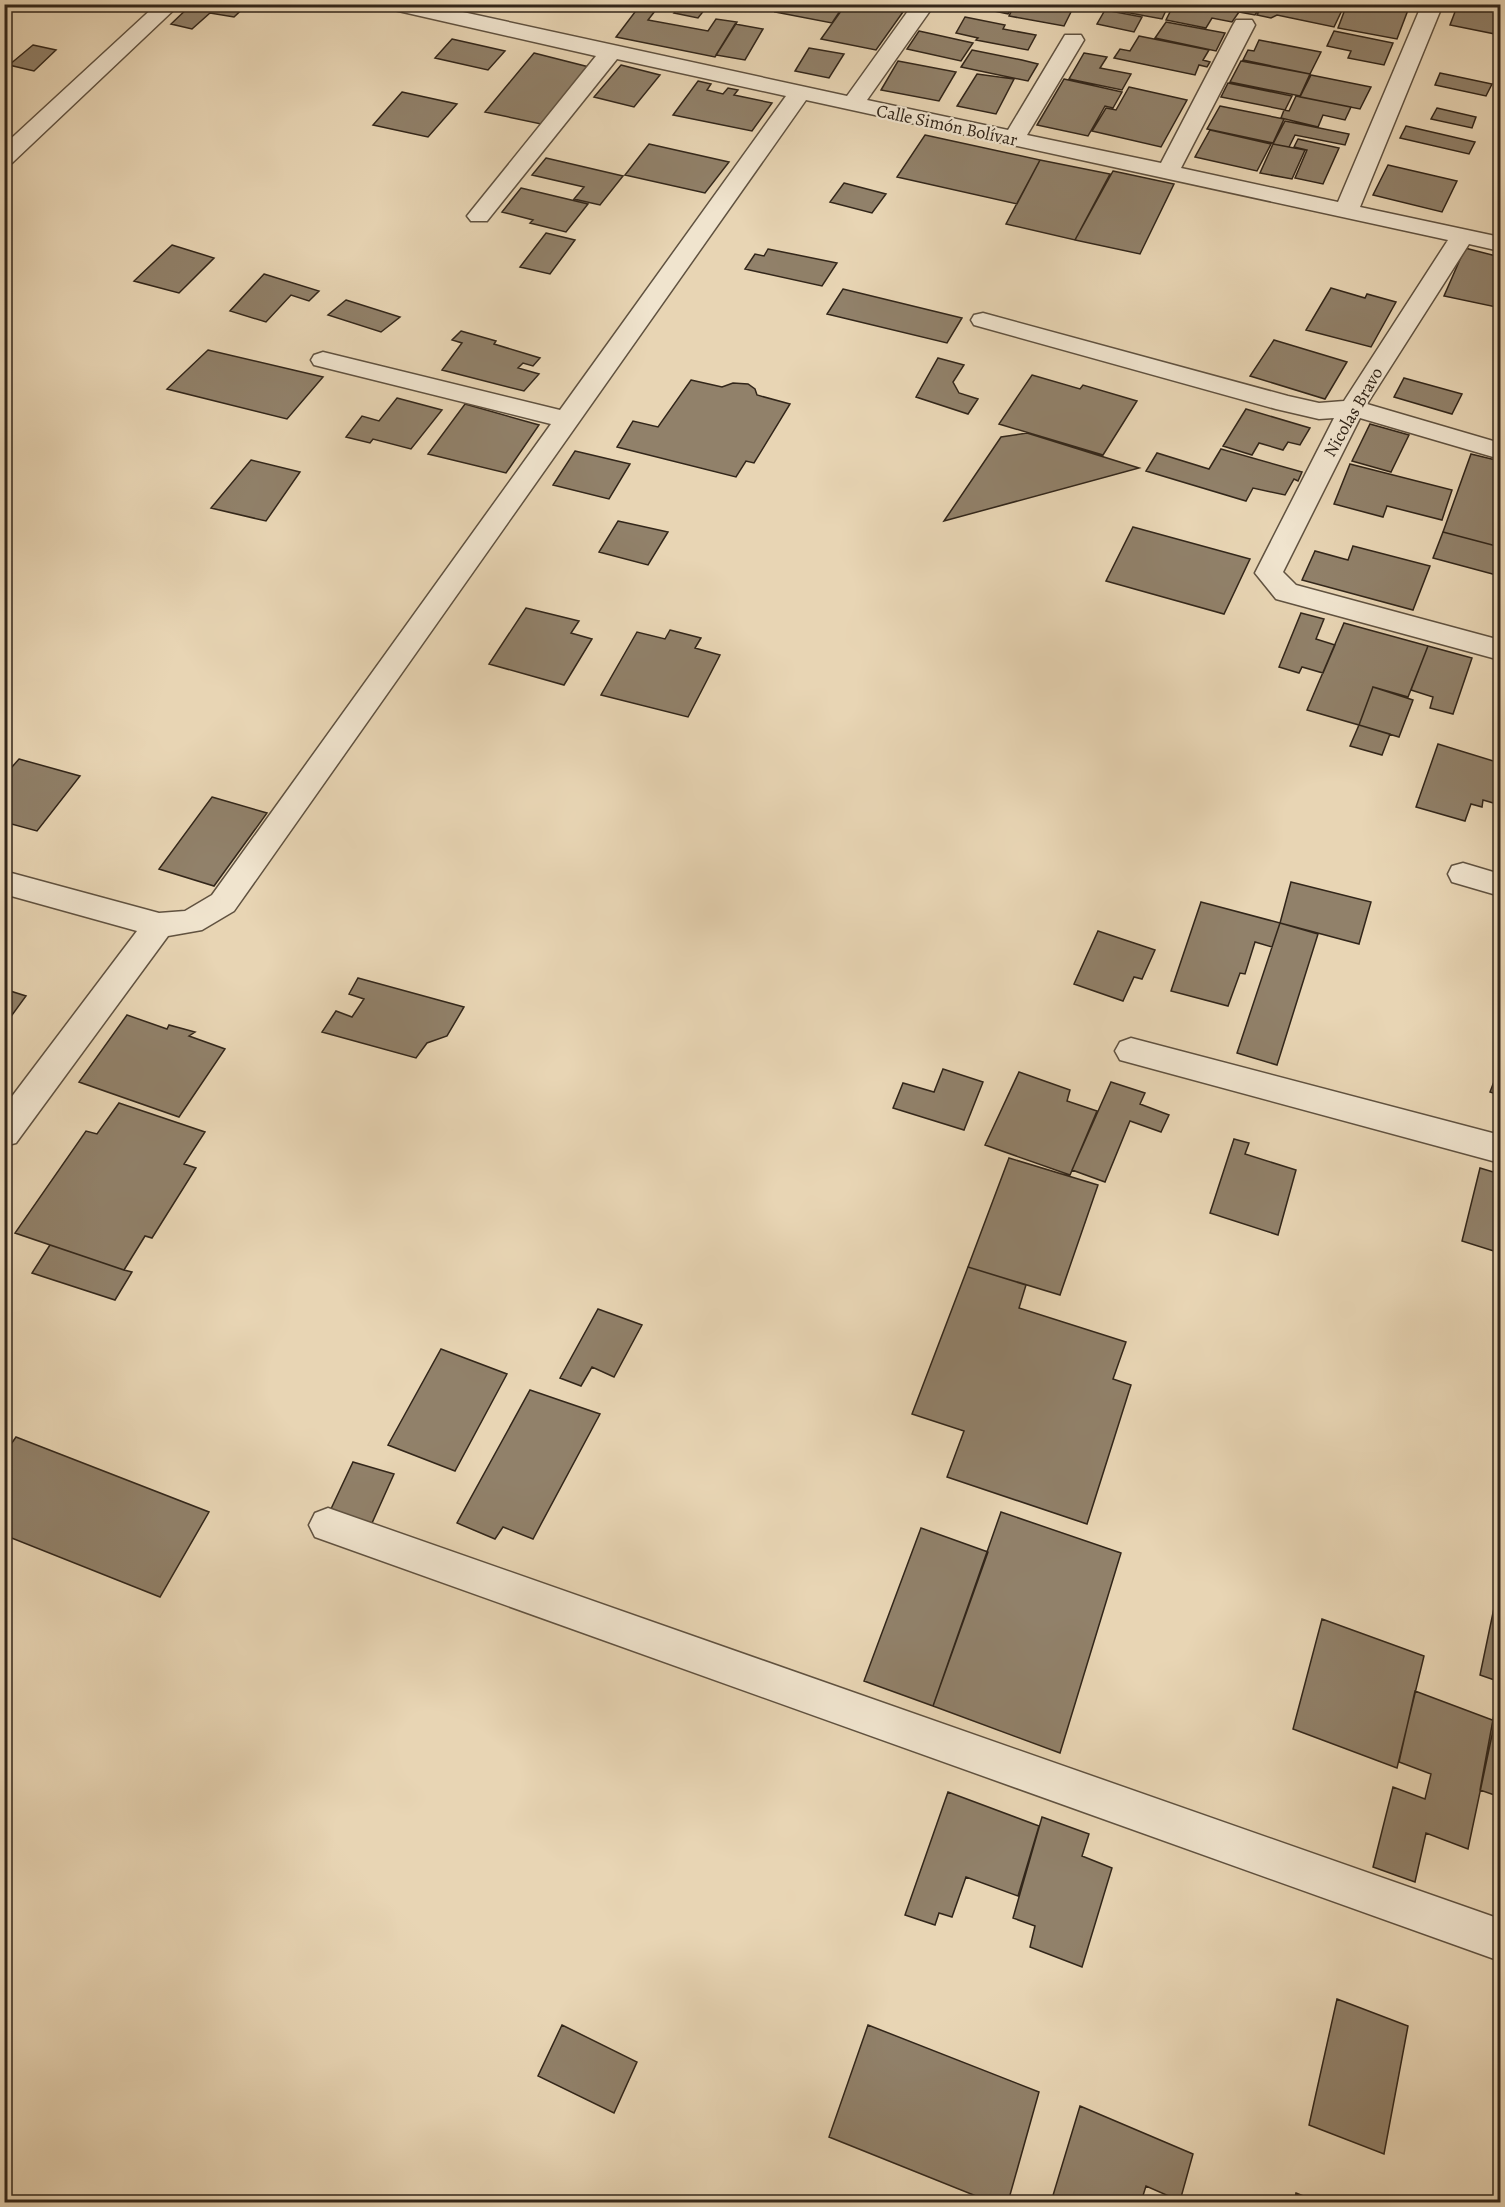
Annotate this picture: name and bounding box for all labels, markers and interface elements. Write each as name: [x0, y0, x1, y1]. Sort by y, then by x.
street label: Calle Simón Bolívar: [874, 98, 1020, 152]
street label: Nicolas Bravo: [1318, 363, 1388, 461]

